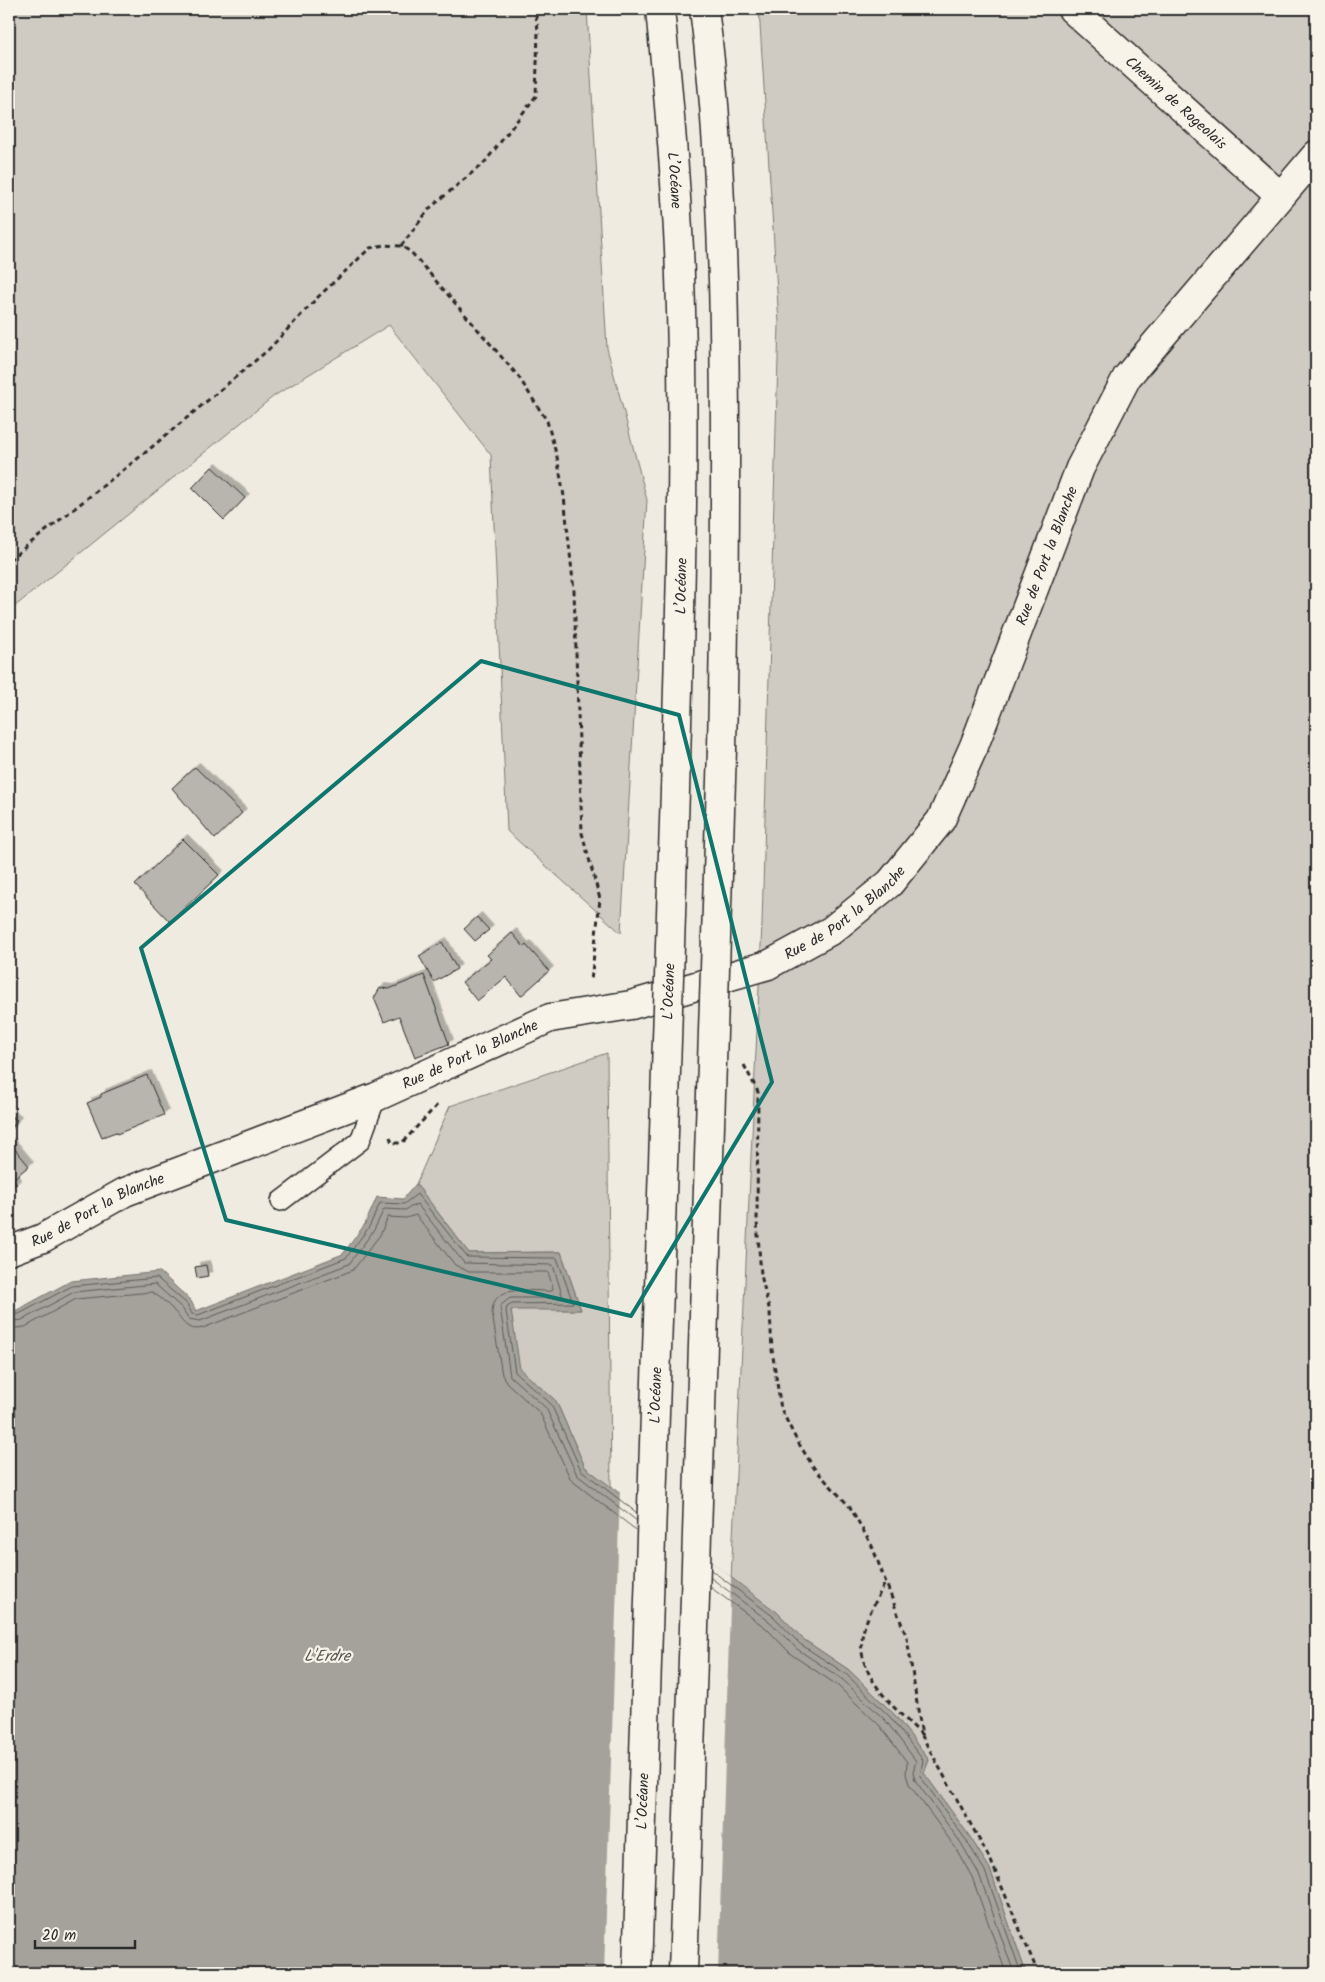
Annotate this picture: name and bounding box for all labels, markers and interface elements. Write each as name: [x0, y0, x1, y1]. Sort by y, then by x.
street label: Chemin de Rogeolais: [1119, 51, 1232, 156]
street label: L’Océane: [660, 151, 688, 210]
street label: Rue de Port la Blanche: [1010, 483, 1085, 629]
street label: L’Océane: [670, 557, 694, 615]
street label: Rue de Port la Blanche: [780, 861, 912, 967]
street label: L’Océane: [657, 963, 682, 1020]
street label: Rue de Port la Blanche: [398, 1014, 543, 1097]
street label: Rue de Port la Blanche: [28, 1167, 168, 1254]
street label: L’Océane: [644, 1366, 669, 1424]
water label: L'Erdre: [304, 1644, 352, 1669]
street label: L’Océane: [631, 1772, 656, 1830]
scale bar: [35, 1917, 135, 1949]
text: 20 m: [42, 1924, 76, 1948]

